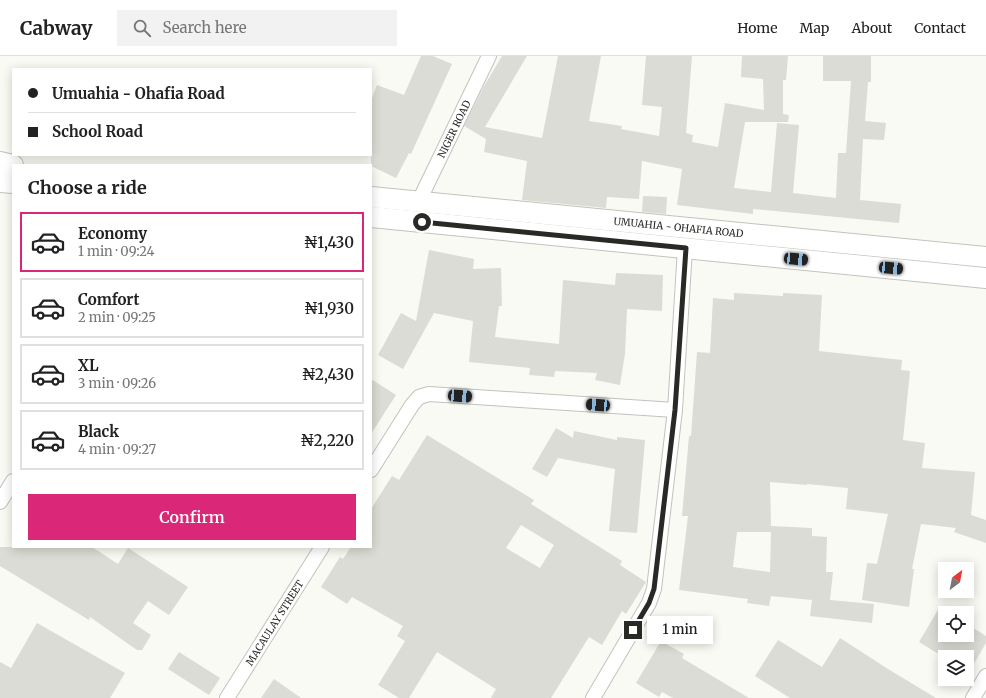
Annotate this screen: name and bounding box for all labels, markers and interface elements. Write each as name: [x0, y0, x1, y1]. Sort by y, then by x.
search box: [117, 10, 397, 46]
text: Cabway: [20, 16, 93, 40]
icon: search: [131, 17, 153, 39]
text: Search here: [163, 18, 247, 37]
text: Home: [737, 19, 778, 37]
text: Map: [800, 19, 829, 37]
text: About: [851, 19, 892, 37]
text: Contact: [914, 19, 966, 37]
text: Umuahia - Ohafia Road: [52, 84, 225, 103]
street label: NIGER ROAD: [435, 98, 474, 160]
text: School Road: [52, 122, 143, 141]
text: Choose a ride: [28, 176, 147, 199]
route start: [413, 213, 431, 231]
street label: UMUAHIA - OHAFIA ROAD: [613, 215, 745, 240]
icon: car: [30, 224, 66, 260]
text: Economy: [78, 224, 147, 243]
text: ₦1,430: [304, 233, 354, 252]
text: 1 min · 09:24: [78, 243, 155, 260]
car: [784, 252, 808, 266]
car: [879, 261, 903, 275]
icon: car: [30, 290, 66, 326]
text: Comfort: [78, 290, 139, 309]
text: ₦1,930: [304, 299, 354, 318]
text: 2 min · 09:25: [78, 309, 156, 326]
icon: car: [30, 356, 66, 392]
text: XL: [78, 356, 99, 375]
text: ₦2,430: [302, 365, 354, 384]
text: 3 min · 09:26: [78, 375, 156, 392]
car: [448, 389, 472, 403]
car: [586, 398, 610, 412]
icon: car: [30, 422, 66, 458]
text: Black: [78, 422, 119, 441]
text: ₦2,220: [300, 431, 354, 450]
text: 4 min · 09:27: [78, 441, 156, 458]
button: Confirm: [28, 494, 356, 540]
north arrow: [938, 562, 974, 598]
map controls: [938, 562, 974, 686]
street label: MACAULAY STREET: [243, 578, 307, 668]
button: locate: [938, 606, 974, 642]
callout: 1 min: [647, 616, 713, 644]
route end: [624, 621, 642, 639]
text: 1 min: [663, 621, 697, 638]
button: layers: [938, 650, 974, 686]

